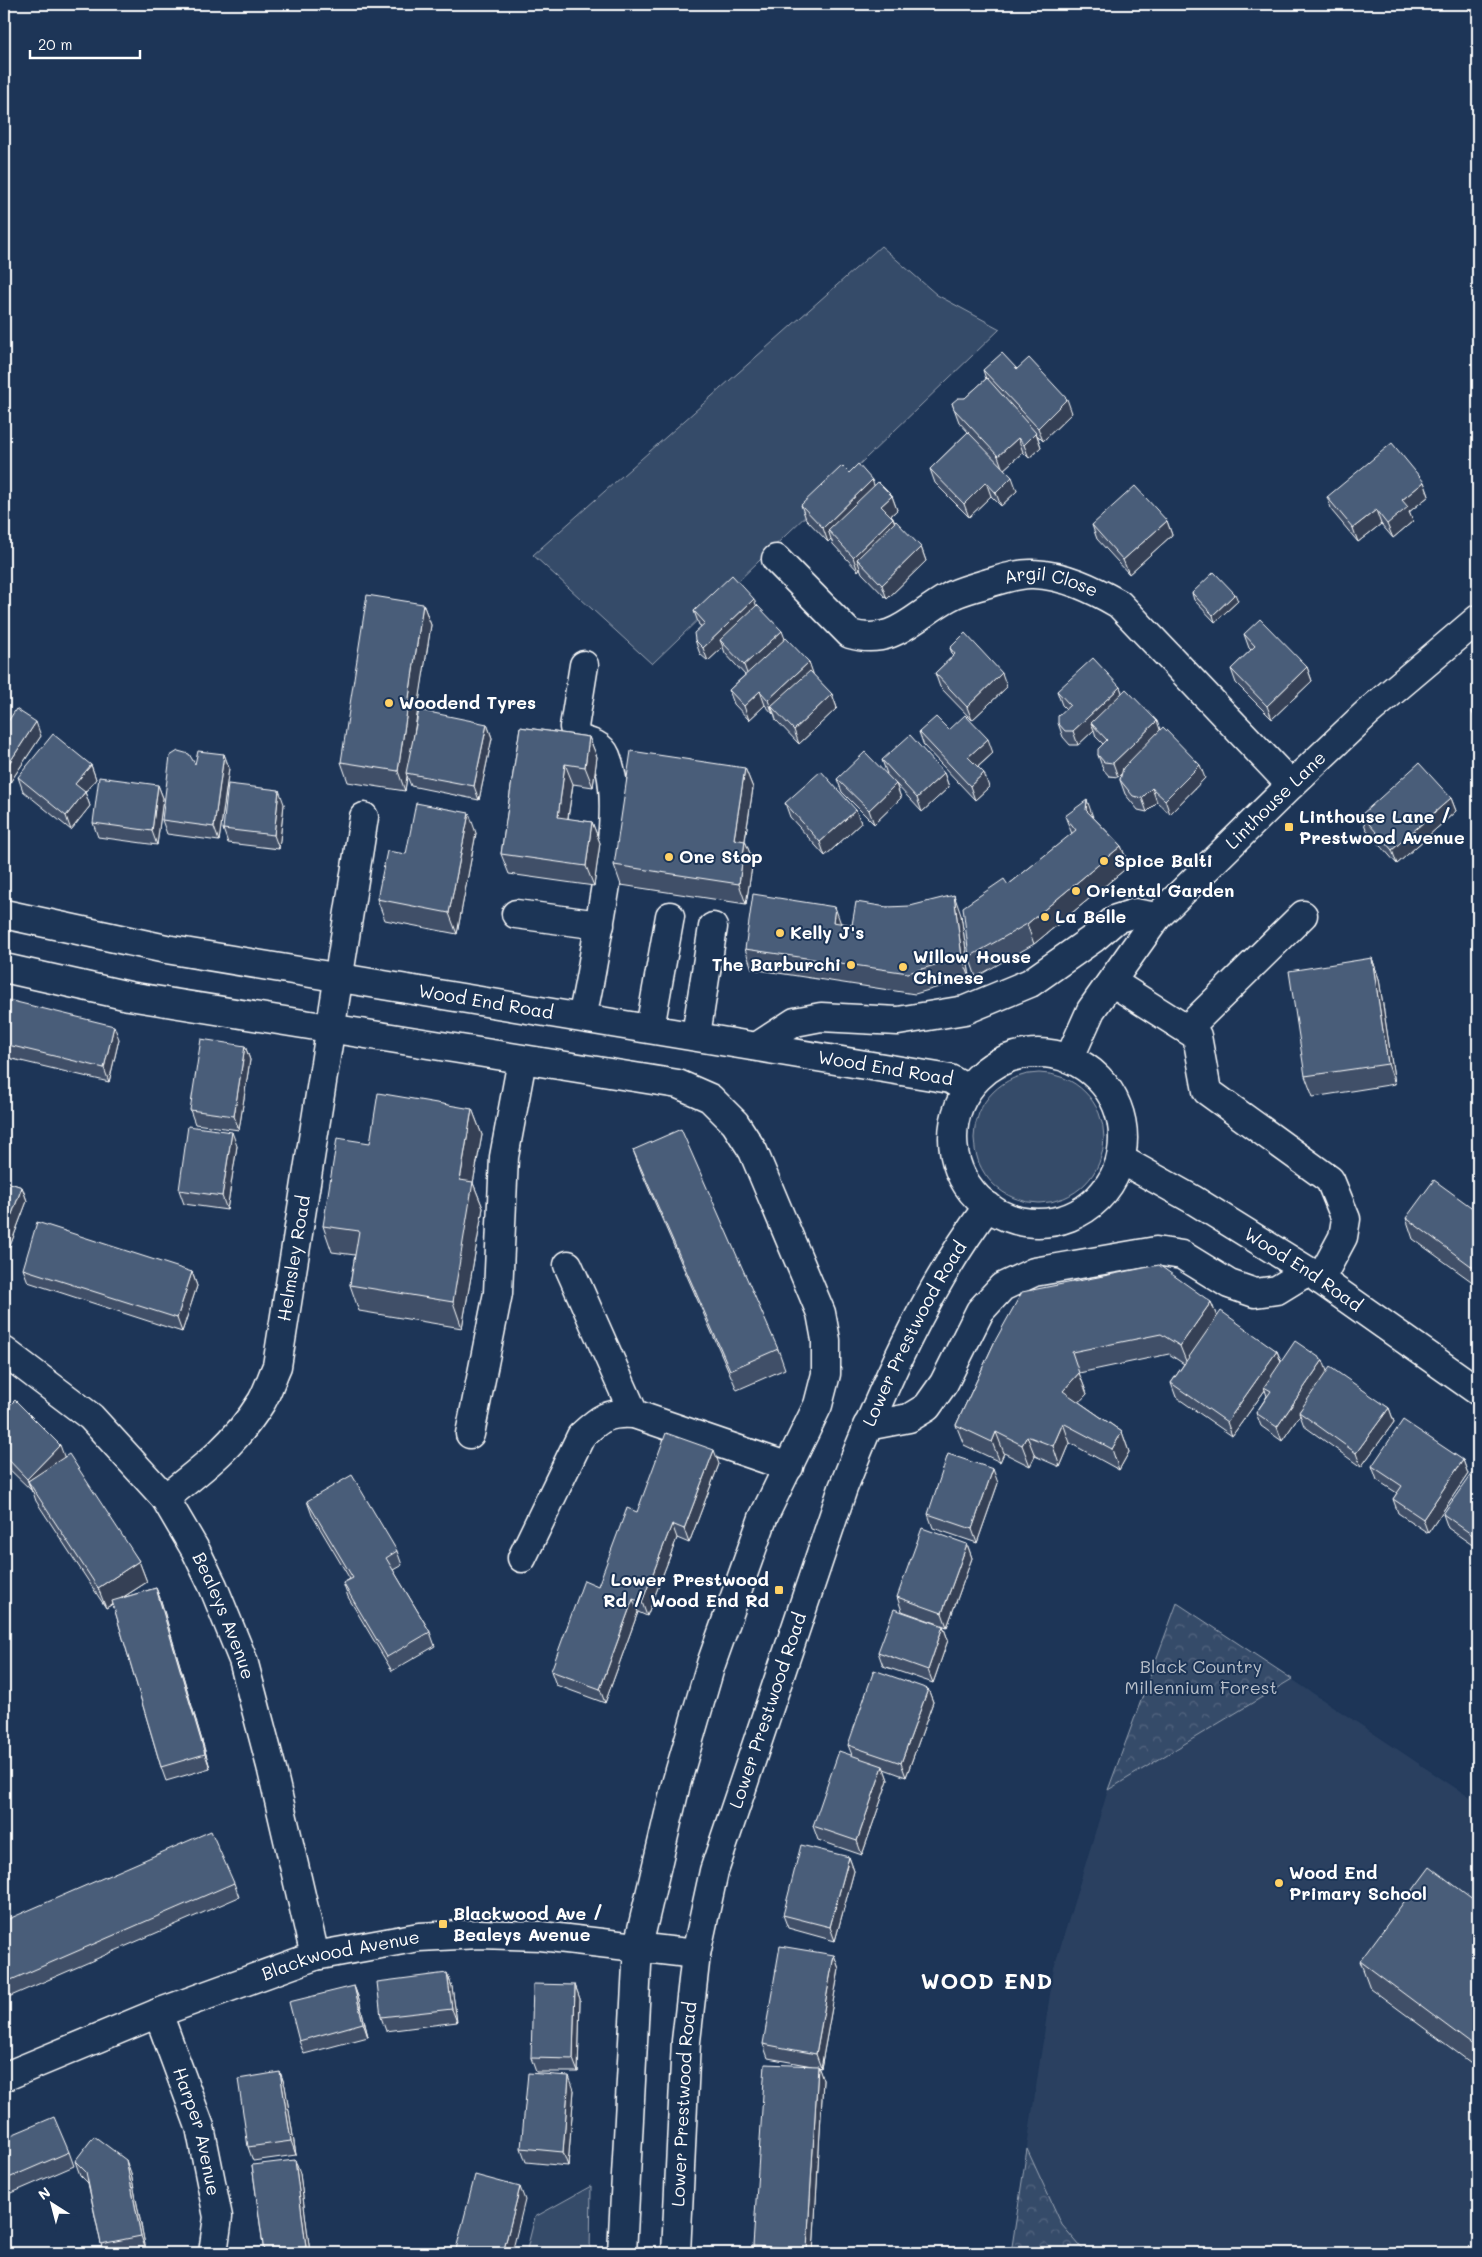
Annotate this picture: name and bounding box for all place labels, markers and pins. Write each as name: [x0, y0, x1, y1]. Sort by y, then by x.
place label: Woodend Tyres: [399, 690, 536, 714]
marker: Woodend Tyres: [383, 697, 395, 709]
place label: Linthouse Lane / Prestwood Avenue: [1299, 804, 1465, 849]
marker: Linthouse Lane / Prestwood Avenue: [1283, 821, 1295, 833]
place label: One Stop: [679, 844, 763, 868]
place label: Spice Balti: [1114, 848, 1213, 872]
marker: One Stop: [663, 851, 675, 863]
marker: Spice Balti: [1098, 855, 1110, 867]
place label: Oriental Garden: [1086, 878, 1234, 902]
marker: Oriental Garden: [1070, 885, 1082, 897]
place label: La Belle: [1055, 904, 1127, 928]
marker: La Belle: [1039, 911, 1051, 923]
place label: Kelly J's: [790, 920, 864, 944]
marker: Kelly J's: [774, 927, 786, 939]
place label: Willow House Chinese: [913, 944, 1031, 989]
place label: The Barburchi: [712, 952, 841, 976]
marker: The Barburchi: [845, 959, 857, 971]
marker: Willow House Chinese: [897, 961, 909, 973]
place label: Lower Prestwood Rd / Wood End Rd: [603, 1567, 769, 1612]
marker: Lower Prestwood Rd / Wood End Rd: [773, 1584, 785, 1596]
place label: Wood End Primary School: [1289, 1860, 1427, 1905]
marker: Wood End Primary School: [1273, 1877, 1285, 1889]
place label: Blackwood Ave / Bealeys Avenue: [453, 1901, 603, 1946]
marker: Blackwood Ave / Bealeys Avenue: [437, 1918, 449, 1930]

